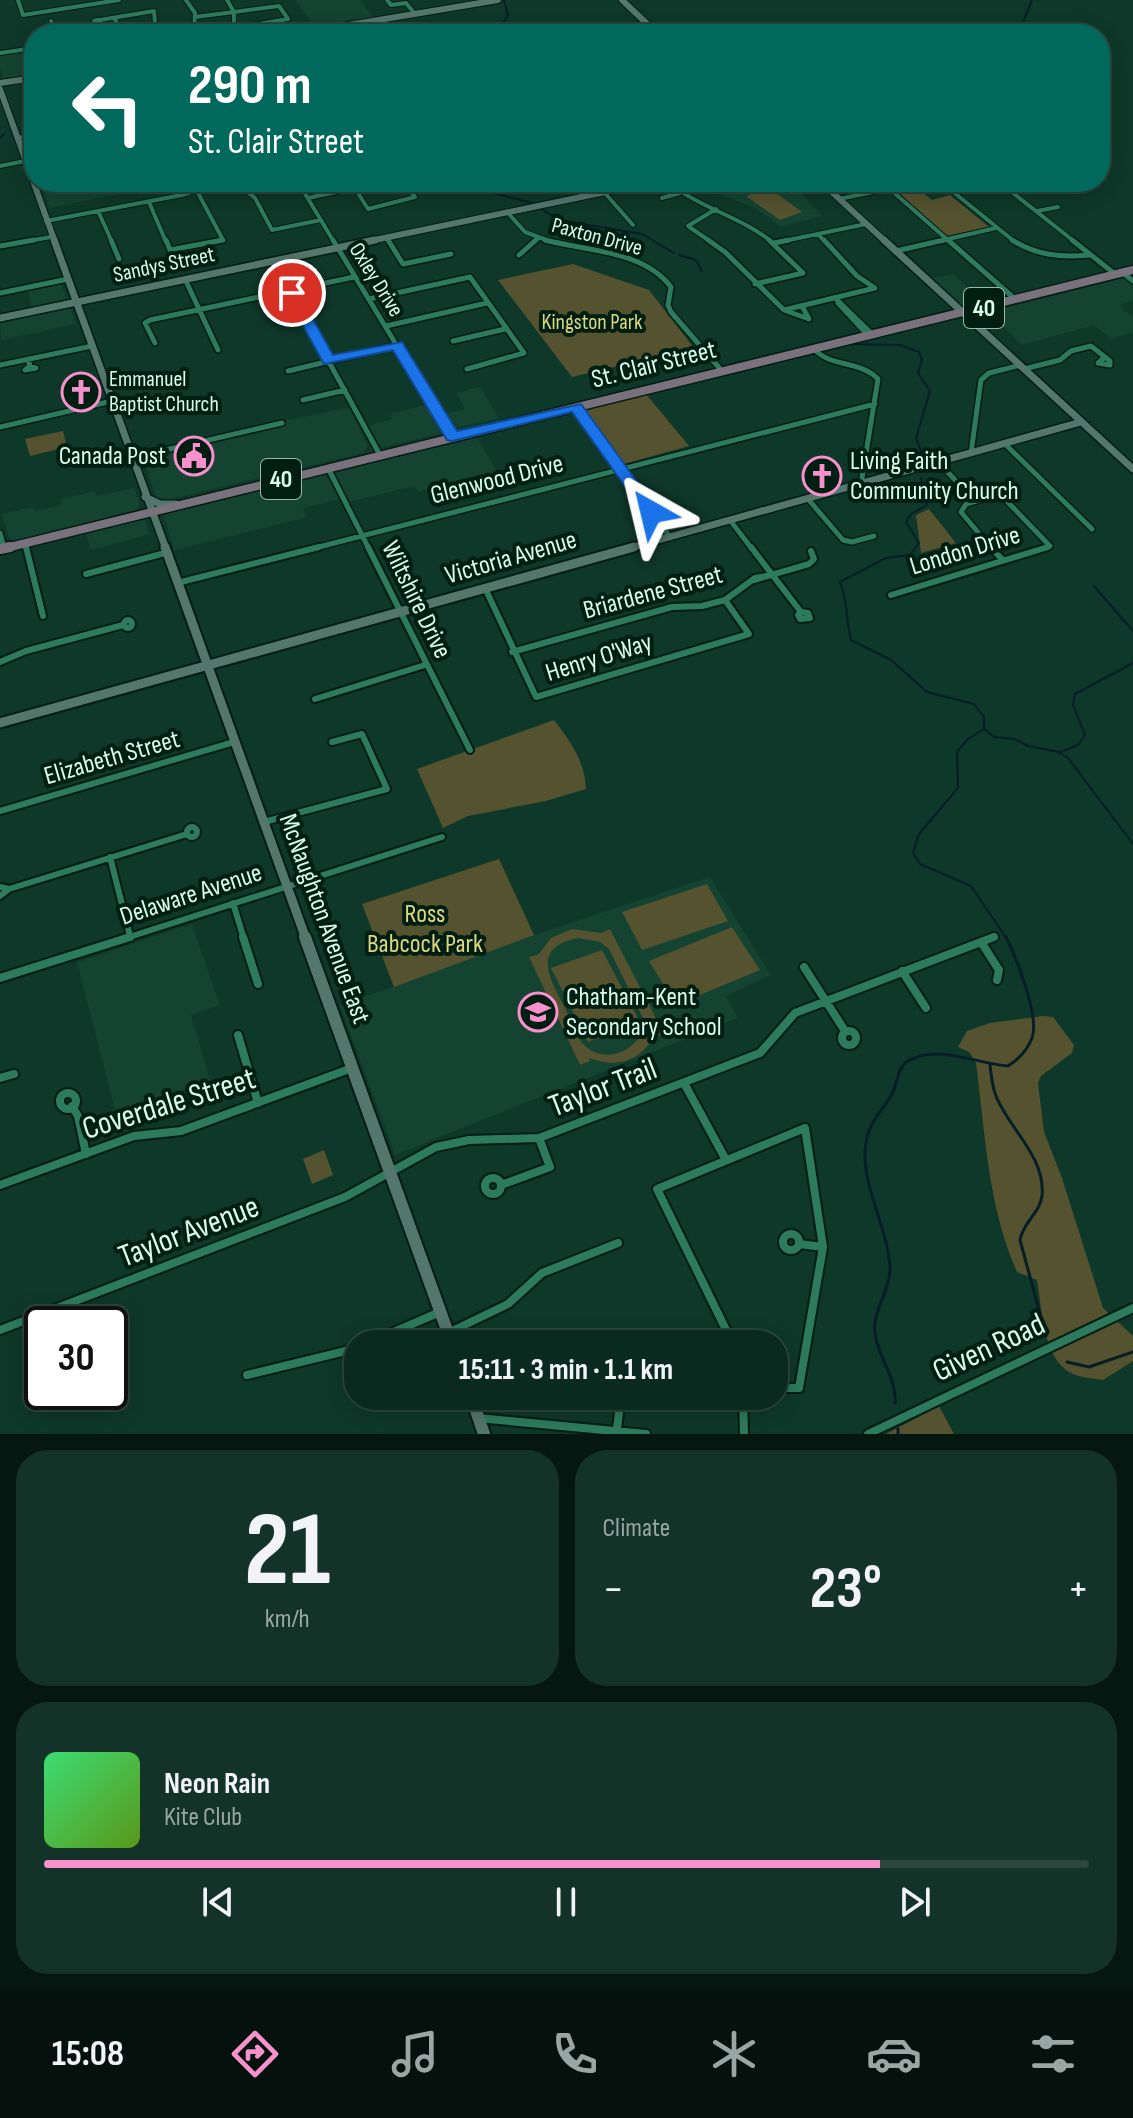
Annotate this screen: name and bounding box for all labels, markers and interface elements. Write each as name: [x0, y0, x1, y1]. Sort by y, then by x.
text: 290 m: [188, 53, 312, 120]
icon: left: [56, 56, 160, 160]
text: St. Clair Street: [188, 121, 364, 164]
street label: Paxton Drive: [549, 212, 645, 262]
street label: Oxley Drive: [343, 238, 409, 322]
street label: Sandys Street: [111, 241, 217, 289]
pin: [258, 259, 326, 327]
icon: arrive: [270, 271, 314, 315]
road number: 40: [964, 288, 1004, 328]
park label: Kingston Park: [542, 309, 643, 336]
street label: St. Clair Street: [589, 335, 720, 395]
place label: Emmanuel Baptist Church: [109, 366, 219, 418]
church icon: Emmanuel Baptist Church: [60, 371, 102, 413]
public building icon: Canada Post: [173, 435, 215, 477]
place label: Canada Post: [59, 441, 166, 472]
place label: Living Faith Community Church: [850, 446, 1019, 507]
street label: Glenwood Drive: [427, 449, 567, 511]
church icon: Living Faith Community Church: [801, 455, 843, 497]
road number: 40: [261, 459, 301, 499]
position arrow: [609, 470, 693, 554]
street label: London Drive: [906, 520, 1024, 582]
street label: Victoria Avenue: [442, 524, 580, 592]
street label: Wiltshire Drive: [374, 536, 458, 664]
street label: Briardene Street: [580, 560, 726, 626]
street label: Henry O'Way: [542, 627, 656, 689]
street label: Elizabeth Street: [41, 724, 183, 792]
street label: McNaughton Avenue East: [272, 810, 376, 1028]
street label: Delaware Avenue: [116, 857, 266, 933]
park label: Ross Babcock Park: [367, 899, 483, 960]
place label: Chatham-Kent Secondary School: [566, 982, 722, 1043]
school or university icon: Chatham-Kent Secondary School: [517, 991, 559, 1033]
street label: Taylor Trail: [544, 1050, 662, 1126]
street label: Coverdale Street: [78, 1059, 260, 1149]
street label: Taylor Avenue: [113, 1187, 265, 1277]
street label: Given Road: [927, 1305, 1051, 1391]
speed limit sign: 30: [24, 1306, 128, 1410]
text: 15:11 · 3 min · 1.1 km: [459, 1352, 673, 1388]
text: 21: [244, 1489, 330, 1614]
text: Climate: [603, 1513, 670, 1544]
text: 23°: [810, 1553, 882, 1625]
text: −: [603, 1563, 624, 1616]
text: +: [1067, 1563, 1089, 1616]
text: km/h: [265, 1604, 310, 1635]
text: Neon Rain: [164, 1766, 270, 1802]
text: Kite Club: [164, 1802, 242, 1833]
icon: previous: [196, 1880, 240, 1924]
icon: pause: [544, 1880, 588, 1924]
icon: next: [893, 1880, 937, 1924]
icon: directions: [227, 2026, 283, 2082]
icon: music: [387, 2026, 443, 2082]
icon: phone: [547, 2026, 603, 2082]
icon: climate: [706, 2026, 762, 2082]
icon: car: [866, 2026, 922, 2082]
icon: filters: [1025, 2026, 1081, 2082]
text: 15:08: [52, 2033, 124, 2076]

